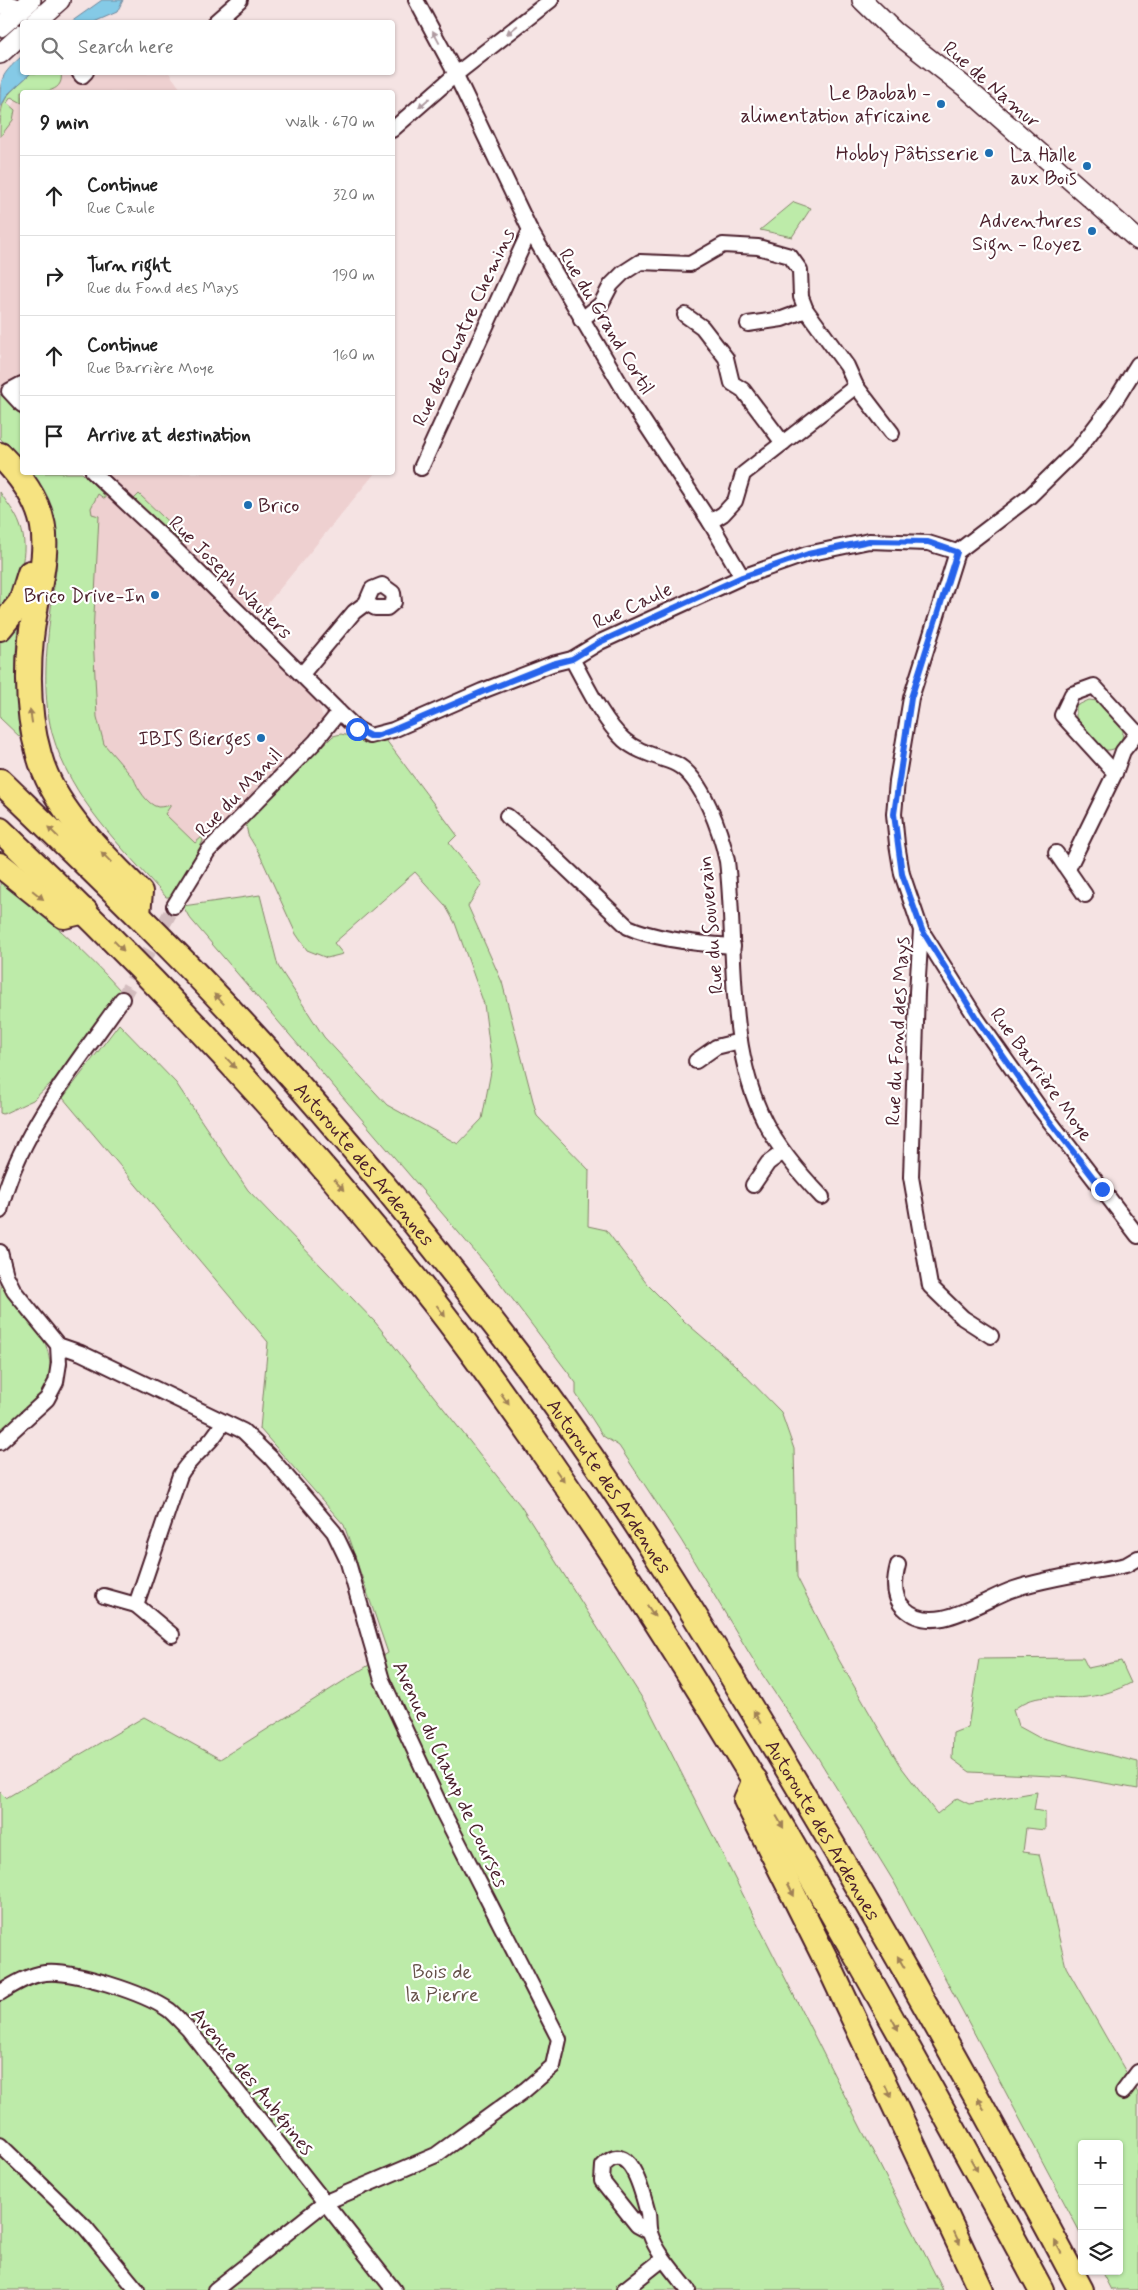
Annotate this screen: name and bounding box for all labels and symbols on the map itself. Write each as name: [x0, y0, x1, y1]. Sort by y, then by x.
one-way arrow: [506, 25, 519, 36]
one-way arrow: [432, 30, 440, 45]
street label: Rue de Namur: [937, 35, 1045, 135]
place label: Le Baobab - alimentation africaine: [741, 80, 931, 130]
one-way arrow: [417, 97, 430, 108]
marker: Le Baobab - alimentation africaine: [935, 98, 947, 110]
place label: Hobby Pâtisserie: [836, 141, 979, 168]
place label: La Halle aux Bois: [1010, 142, 1077, 192]
marker: Hobby Pâtisserie: [983, 147, 995, 159]
marker: La Halle aux Bois: [1081, 160, 1093, 172]
place label: Adventures Sign - Royez: [972, 208, 1082, 260]
street label: Rue des Quatre Chemins: [407, 224, 522, 431]
marker: Adventures Sign - Royez: [1086, 225, 1098, 237]
street label: Rue du Grand Cortil: [551, 244, 660, 400]
place label: Brico: [258, 493, 299, 520]
marker: Brico: [242, 499, 254, 511]
street label: Rue Joseph Wauters: [162, 510, 298, 646]
street label: Rue Caule: [588, 576, 677, 637]
place label: Brico Drive-In: [24, 583, 145, 610]
marker: Brico Drive-In: [149, 589, 161, 601]
one-way arrow: [27, 708, 35, 724]
route start: [346, 718, 369, 741]
place label: IBIS Bierges: [138, 726, 251, 755]
marker: IBIS Bierges: [255, 732, 267, 744]
street label: Rue du Manil: [189, 742, 289, 844]
one-way arrow: [47, 826, 59, 838]
one-way arrow: [100, 851, 112, 863]
street label: Rue du Souverain: [692, 855, 731, 995]
one-way arrow: [31, 890, 44, 901]
street label: Rue du Fond des Mays: [880, 936, 917, 1126]
one-way arrow: [113, 940, 125, 952]
one-way arrow: [213, 993, 225, 1005]
street label: Rue Barrière Moye: [983, 1002, 1099, 1147]
one-way arrow: [225, 1057, 237, 1069]
street label: Autoroute des Ardennes: [287, 1077, 440, 1253]
route end: [1091, 1178, 1114, 1201]
one-way arrow: [333, 1179, 344, 1192]
one-way arrow: [436, 1304, 446, 1318]
one-way arrow: [500, 1392, 511, 1405]
street label: Autoroute des Ardennes: [539, 1394, 677, 1580]
one-way arrow: [555, 1469, 565, 1483]
one-way arrow: [646, 1604, 655, 1618]
street label: Avenue du Champ de Courses: [385, 1657, 514, 1892]
one-way arrow: [752, 1710, 761, 1723]
street label: Autoroute des Ardennes: [758, 1735, 886, 1926]
one-way arrow: [775, 1815, 784, 1828]
one-way arrow: [787, 1883, 795, 1898]
one-way arrow: [897, 1955, 905, 1970]
park label: Bois de la Pierre: [405, 1959, 479, 2009]
street label: Avenue des Aubépines: [184, 2003, 320, 2161]
one-way arrow: [890, 2017, 899, 2030]
one-way arrow: [884, 2084, 892, 2098]
one-way arrow: [976, 2097, 985, 2111]
one-way arrow: [970, 2158, 978, 2173]
one-way arrow: [953, 2231, 961, 2245]
one-way arrow: [1054, 2240, 1062, 2254]

